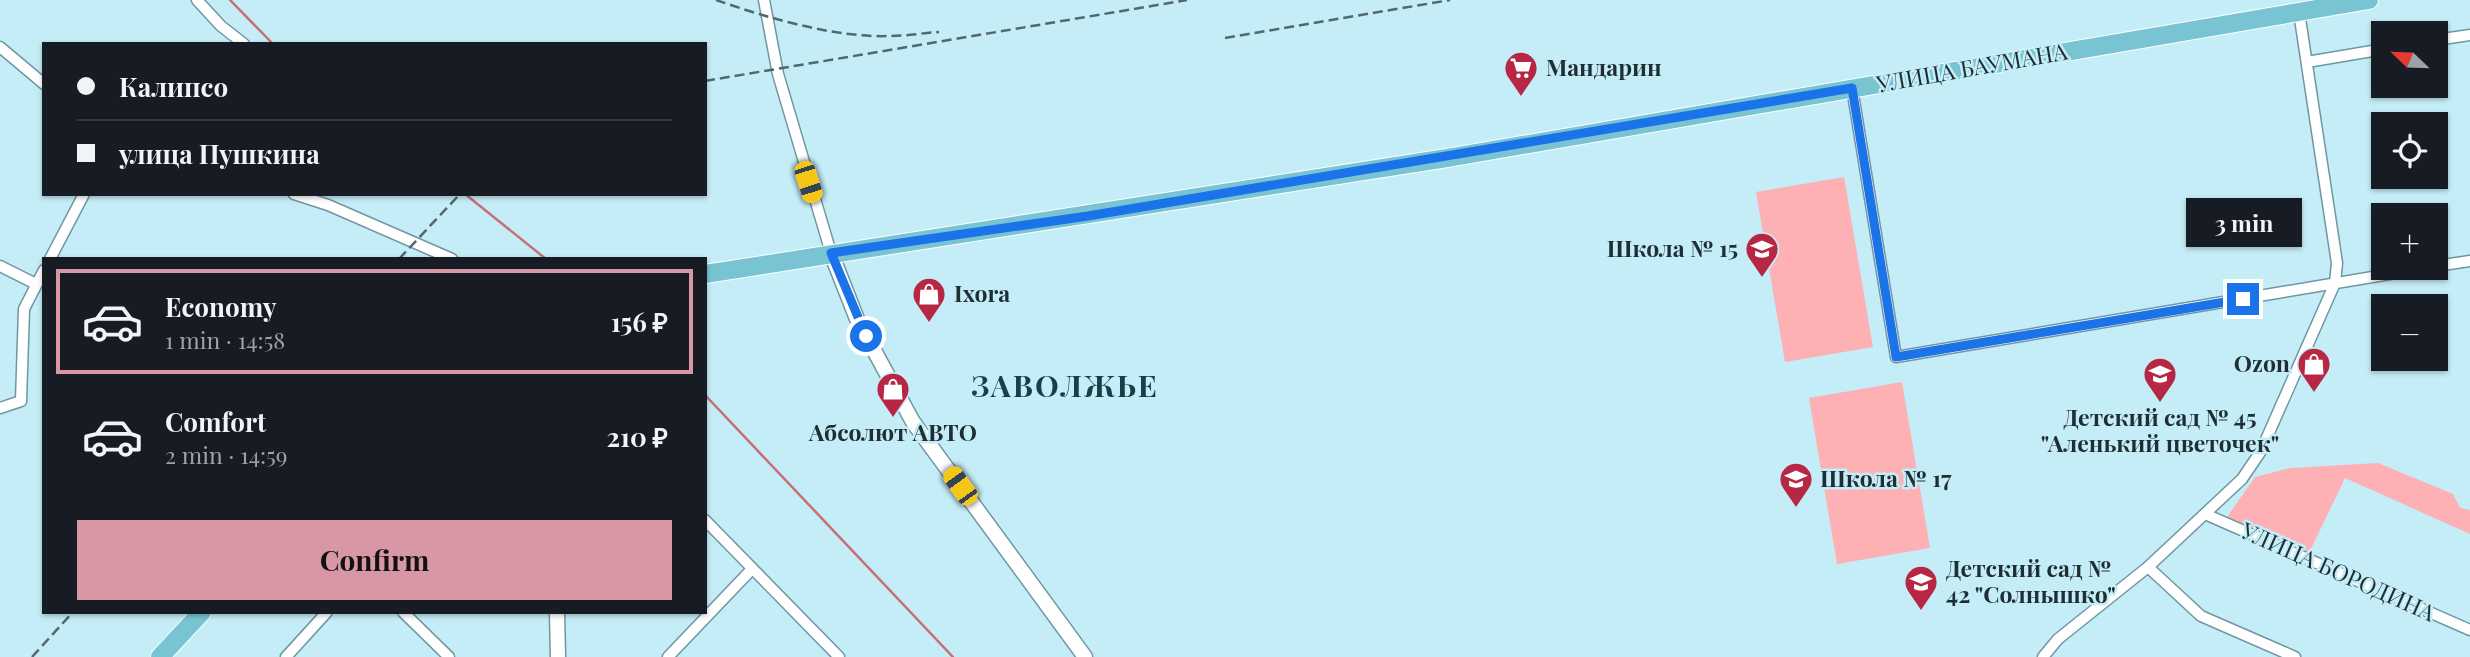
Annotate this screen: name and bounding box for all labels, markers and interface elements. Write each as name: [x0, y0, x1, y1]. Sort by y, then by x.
north arrow: [2371, 21, 2448, 98]
map controls: [2371, 21, 2448, 371]
street label: УЛИЦА БАУМАНА: [1873, 34, 2070, 99]
supermarket icon: Мандарин: [1502, 49, 1540, 98]
place label: Мандарин: [1546, 51, 1662, 82]
text: Калипсо: [119, 69, 228, 104]
button: locate: [2371, 112, 2448, 189]
text: улица Пушкина: [119, 136, 320, 171]
car: [792, 159, 825, 205]
callout: 3 min: [2185, 198, 2301, 246]
button: +: [2371, 203, 2448, 280]
text: 3 min: [2215, 207, 2273, 238]
school or university icon: Школа № 15: [1743, 230, 1781, 279]
place label: Школа № 15: [1607, 232, 1738, 263]
shop icon: Ixora: [910, 275, 948, 324]
place label: Ixora: [954, 277, 1010, 308]
route end: [2227, 283, 2259, 315]
text: Economy: [165, 289, 276, 324]
icon: car: [81, 290, 144, 353]
button: −: [2371, 294, 2448, 371]
text: 156 ₽: [611, 304, 668, 339]
route start: [850, 320, 882, 352]
text: 1 min · 14:58: [165, 324, 285, 355]
shop icon: Ozon: [2295, 345, 2333, 394]
place label: Ozon: [2234, 347, 2290, 378]
school or university icon: Детский сад № 45 "Аленький цветочек": [2141, 355, 2179, 404]
district label: ЗАВОЛЖЬЕ: [971, 365, 1159, 405]
shop icon: Абсолют АВТО: [874, 370, 912, 419]
place label: Детский сад № 45 "Аленький цветочек": [2041, 401, 2279, 458]
text: Comfort: [165, 404, 266, 439]
icon: car: [81, 405, 144, 468]
place label: Абсолют АВТО: [808, 416, 977, 447]
text: 210 ₽: [606, 419, 668, 454]
text: 2 min · 14:59: [165, 439, 287, 470]
school or university icon: Школа № 17: [1777, 460, 1815, 509]
place label: Школа № 17: [1820, 462, 1952, 493]
car: [940, 463, 981, 509]
street label: УЛИЦА БОРОДИНА: [2236, 514, 2441, 628]
button: Confirm: [77, 520, 672, 600]
place label: Детский сад № 42 "Солнышко": [1946, 552, 2116, 609]
school or university icon: Детский сад № 42 "Солнышко": [1902, 563, 1940, 612]

